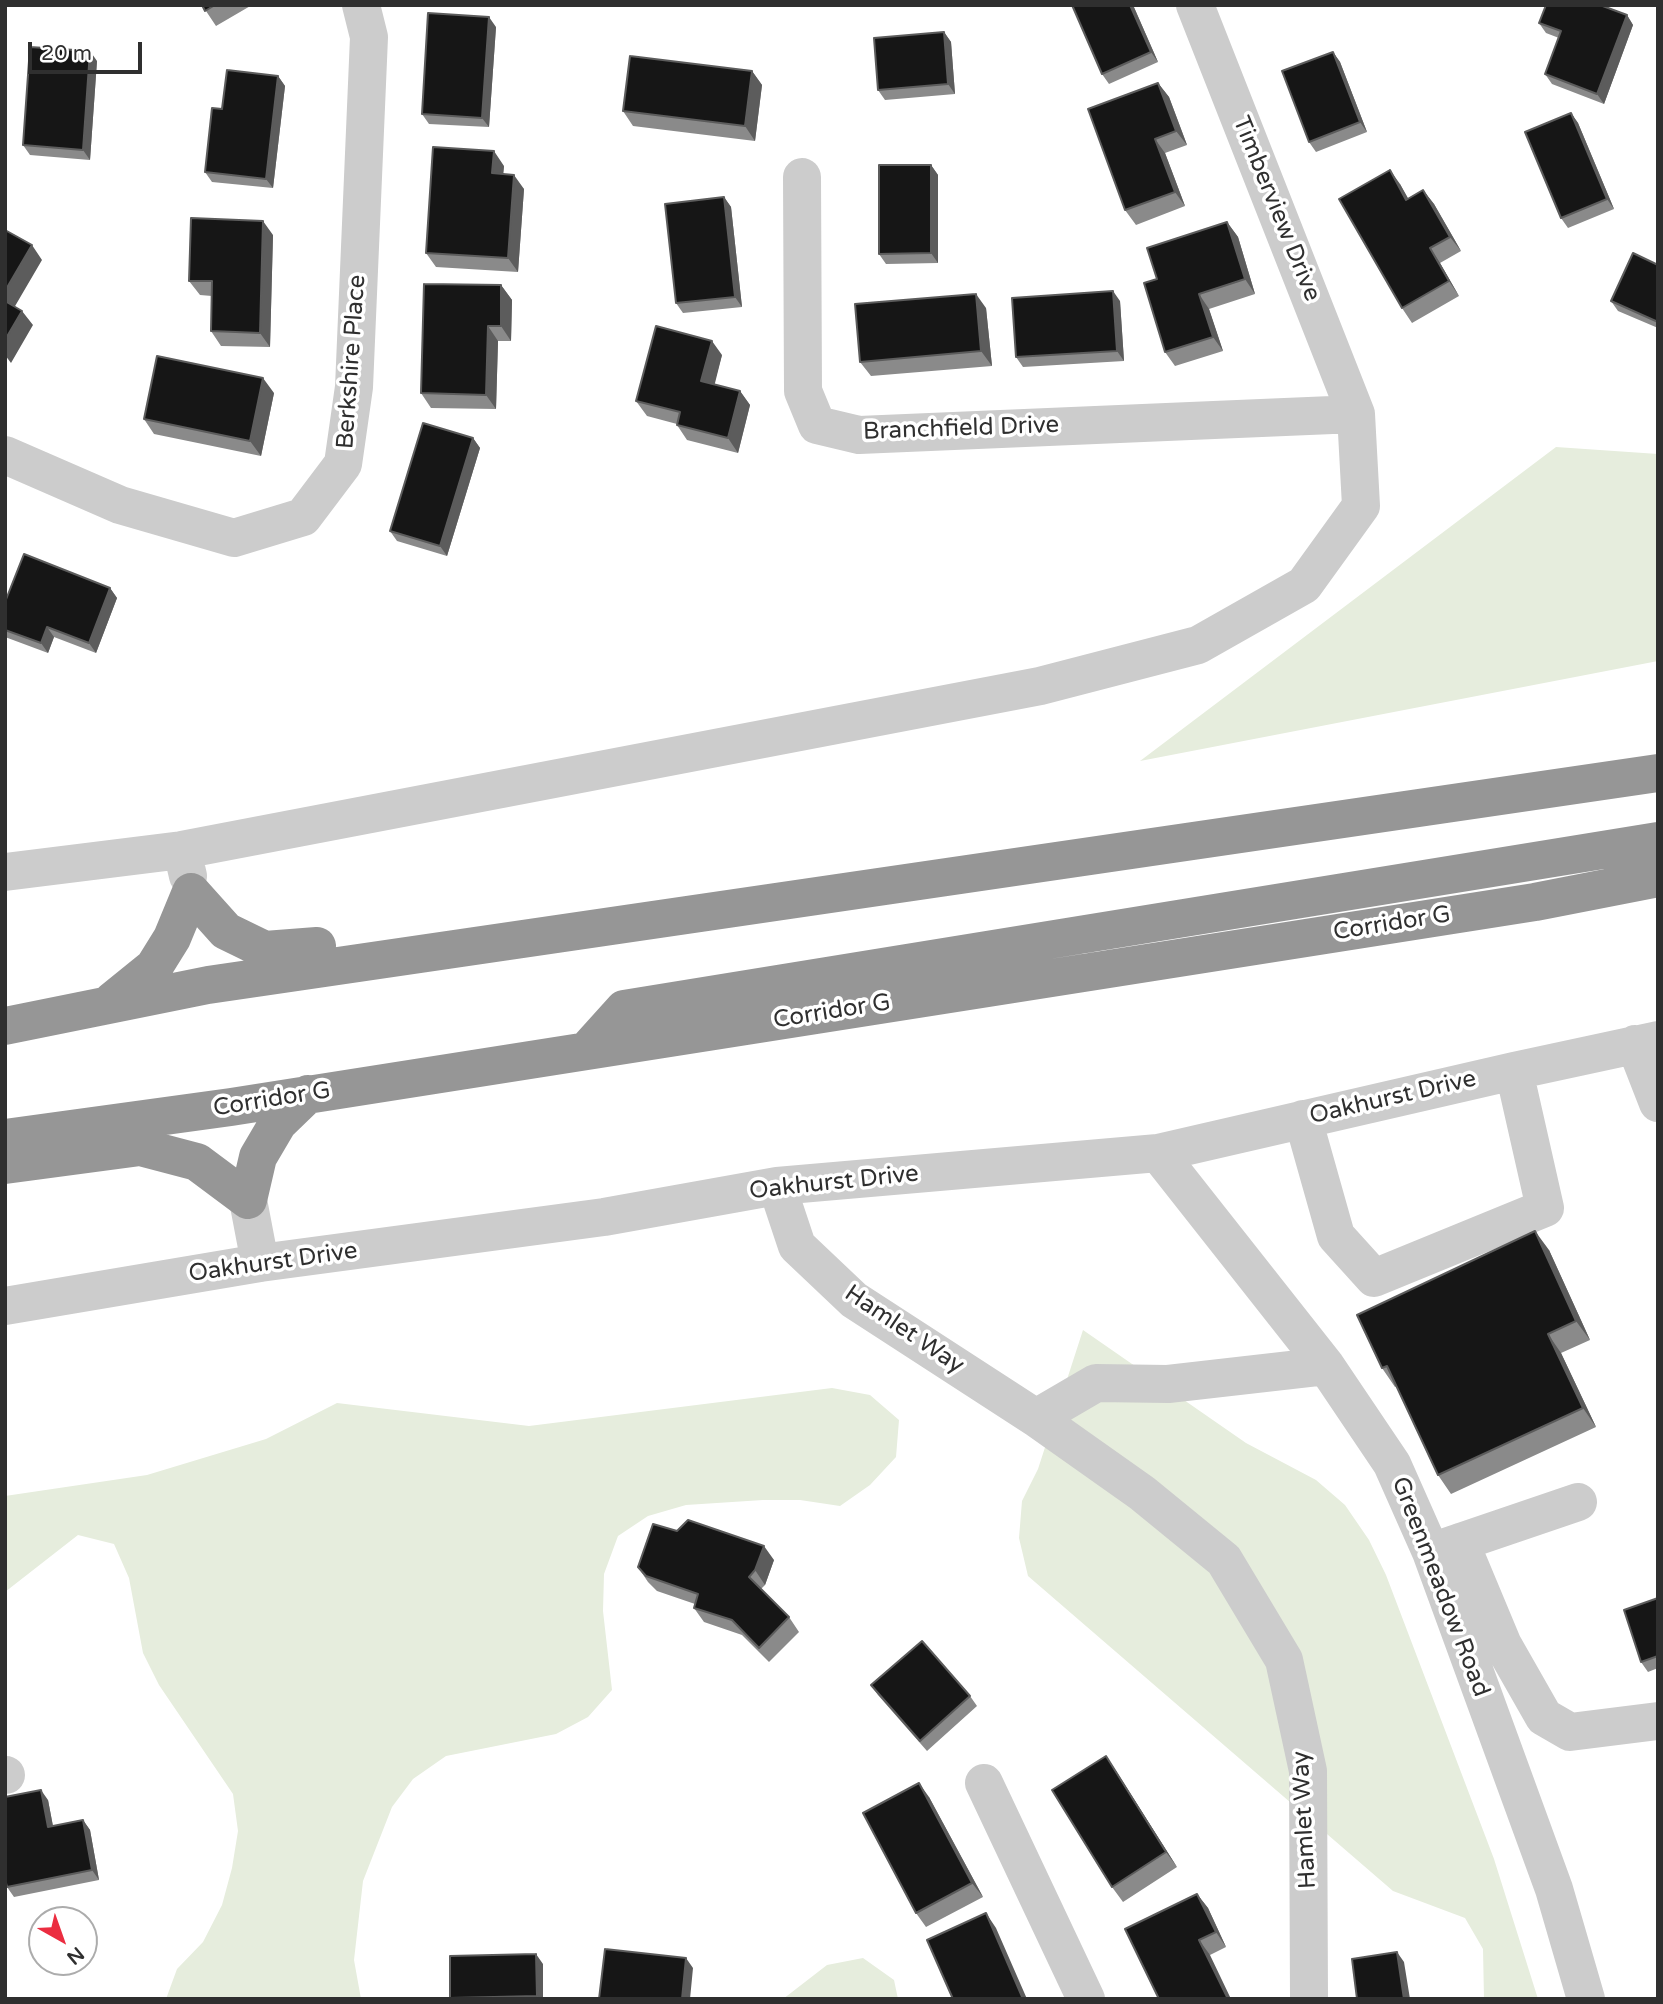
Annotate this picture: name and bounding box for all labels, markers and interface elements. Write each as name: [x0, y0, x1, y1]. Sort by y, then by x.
scale bar: [32, 28, 145, 72]
text: 20 m: [41, 41, 92, 66]
street label: Timberview Drive: [1226, 112, 1326, 306]
street label: Berkshire Place: [332, 274, 372, 450]
street label: Branchfield Drive: [862, 411, 1060, 447]
street label: Corridor G: [1331, 901, 1453, 947]
street label: Corridor G: [771, 989, 893, 1035]
street label: Oakhurst Drive: [1307, 1065, 1479, 1131]
street label: Corridor G: [211, 1077, 333, 1123]
street label: Oakhurst Drive: [748, 1160, 920, 1206]
street label: Oakhurst Drive: [187, 1237, 359, 1289]
street label: Hamlet Way: [839, 1279, 969, 1381]
street label: Greenmeadow Road: [1385, 1473, 1495, 1701]
street label: Hamlet Way: [1287, 1750, 1323, 1890]
north arrow: [28, 1906, 98, 1976]
text: N: [62, 1942, 88, 1969]

